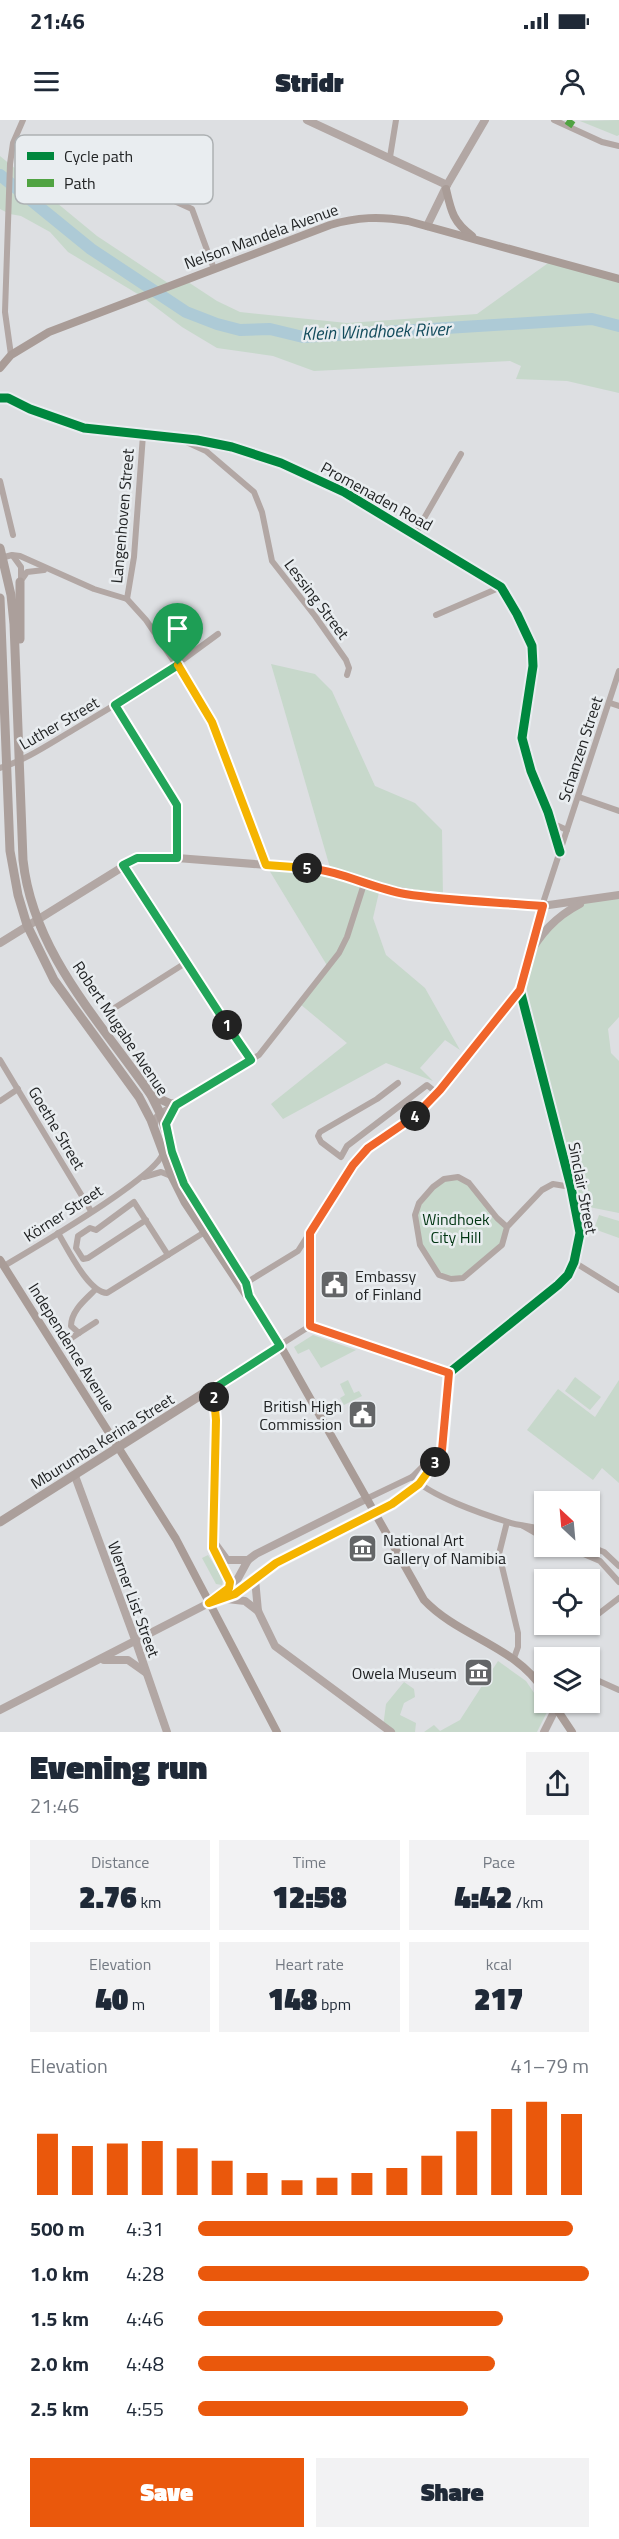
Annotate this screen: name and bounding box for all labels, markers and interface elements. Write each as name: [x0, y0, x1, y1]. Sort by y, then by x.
text: 21:46: [30, 4, 85, 38]
text: Stridr: [275, 61, 344, 102]
icon: menu: [30, 65, 63, 98]
icon: person: [556, 65, 589, 98]
legend: [15, 135, 213, 204]
text: Cycle path: [64, 144, 133, 168]
text: Path: [64, 171, 96, 195]
street label: Nelson Mandela Avenue: [181, 197, 341, 275]
water label: Klein Windhoek River: [301, 315, 453, 347]
street label: Langenhoven Street: [104, 447, 140, 584]
street label: Promenaden Road: [317, 455, 437, 537]
street label: Lessing Street: [279, 554, 356, 645]
pin: [152, 603, 203, 665]
icon: arrive: [161, 612, 194, 645]
street label: Luther Street: [15, 690, 104, 756]
street label: Schanzen Street: [552, 693, 608, 805]
pin: 5: [292, 853, 322, 883]
text: 5: [303, 856, 311, 880]
street label: Robert Mugabe Avenue: [67, 956, 175, 1100]
pin: 1: [212, 1010, 242, 1040]
text: 1: [223, 1013, 231, 1037]
street label: Goethe Street: [23, 1082, 92, 1175]
pin: 4: [400, 1101, 430, 1131]
text: 4: [411, 1104, 419, 1128]
street label: Sinclair Street: [562, 1140, 604, 1236]
street label: Körner Street: [19, 1178, 108, 1248]
park label: Windhoek City Hill: [422, 1207, 490, 1249]
place label: Embassy of Finland: [355, 1264, 422, 1306]
public building icon: Embassy of Finland: [318, 1269, 350, 1301]
street label: Independence Avenue: [23, 1278, 121, 1416]
pin: 2: [199, 1382, 229, 1412]
text: 2: [210, 1385, 218, 1409]
street label: Mburumba Kerina Street: [26, 1387, 179, 1495]
place label: British High Commission: [259, 1394, 342, 1436]
public building icon: British High Commission: [347, 1399, 379, 1431]
pin: 3: [420, 1447, 450, 1477]
text: 3: [431, 1450, 439, 1474]
north arrow: [534, 1491, 600, 1557]
map controls: [534, 1491, 600, 1713]
place label: National Art Gallery of Namibia: [383, 1528, 506, 1570]
museum icon: National Art Gallery of Namibia: [346, 1533, 378, 1565]
street label: Werner List Street: [102, 1537, 166, 1661]
button: locate: [534, 1569, 600, 1635]
button: layers: [534, 1647, 600, 1713]
museum icon: Owela Museum: [462, 1657, 494, 1689]
place label: Owela Museum: [352, 1661, 457, 1685]
text: Evening run: [30, 1742, 207, 1792]
button: share: [526, 1752, 589, 1815]
text: 21:46: [30, 1790, 79, 1821]
text: Distance: [91, 1850, 149, 1874]
text: Time: [293, 1850, 326, 1874]
text: Pace: [483, 1850, 515, 1874]
text: 2.76: [79, 1874, 137, 1920]
text: 12:58: [272, 1874, 347, 1920]
text: 4:42: [454, 1874, 512, 1920]
text: km: [137, 1890, 161, 1914]
text: /km: [512, 1890, 543, 1914]
text: Elevation: [89, 1952, 151, 1976]
text: Heart rate: [275, 1952, 344, 1976]
text: kcal: [486, 1952, 512, 1976]
text: 40: [95, 1976, 128, 2022]
text: 148: [268, 1976, 317, 2022]
text: 217: [474, 1976, 524, 2022]
text: m: [128, 1992, 145, 2016]
text: bpm: [317, 1992, 351, 2016]
text: Elevation: [30, 2050, 108, 2081]
text: 41–79 m: [510, 2050, 589, 2081]
text: 500 m: [30, 2213, 85, 2244]
text: 4:31: [126, 2213, 164, 2244]
text: 1.0 km: [30, 2258, 89, 2289]
text: 4:28: [126, 2258, 164, 2289]
text: 1.5 km: [30, 2303, 89, 2334]
text: 4:46: [126, 2303, 164, 2334]
text: 2.0 km: [30, 2348, 89, 2379]
text: 4:48: [126, 2348, 164, 2379]
text: 2.5 km: [30, 2393, 89, 2424]
text: 4:55: [126, 2393, 164, 2424]
button: Save: [30, 2458, 304, 2527]
button: Share: [316, 2458, 589, 2527]

